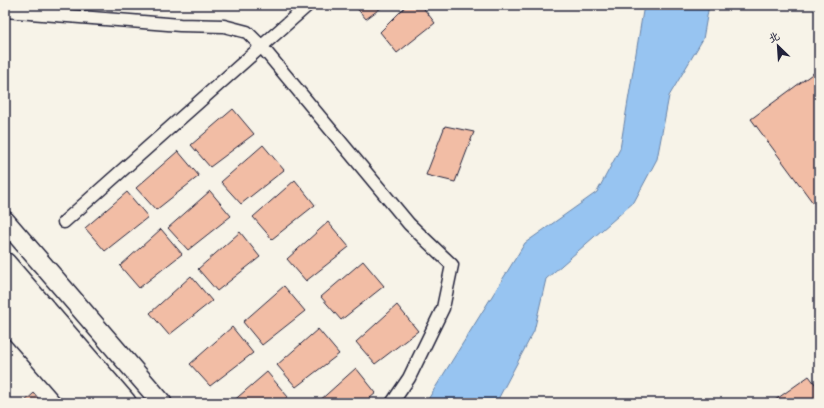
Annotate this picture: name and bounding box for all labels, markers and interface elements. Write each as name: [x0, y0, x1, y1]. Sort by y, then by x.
north arrow: [758, 26, 798, 66]
text: 北: [765, 26, 782, 47]

